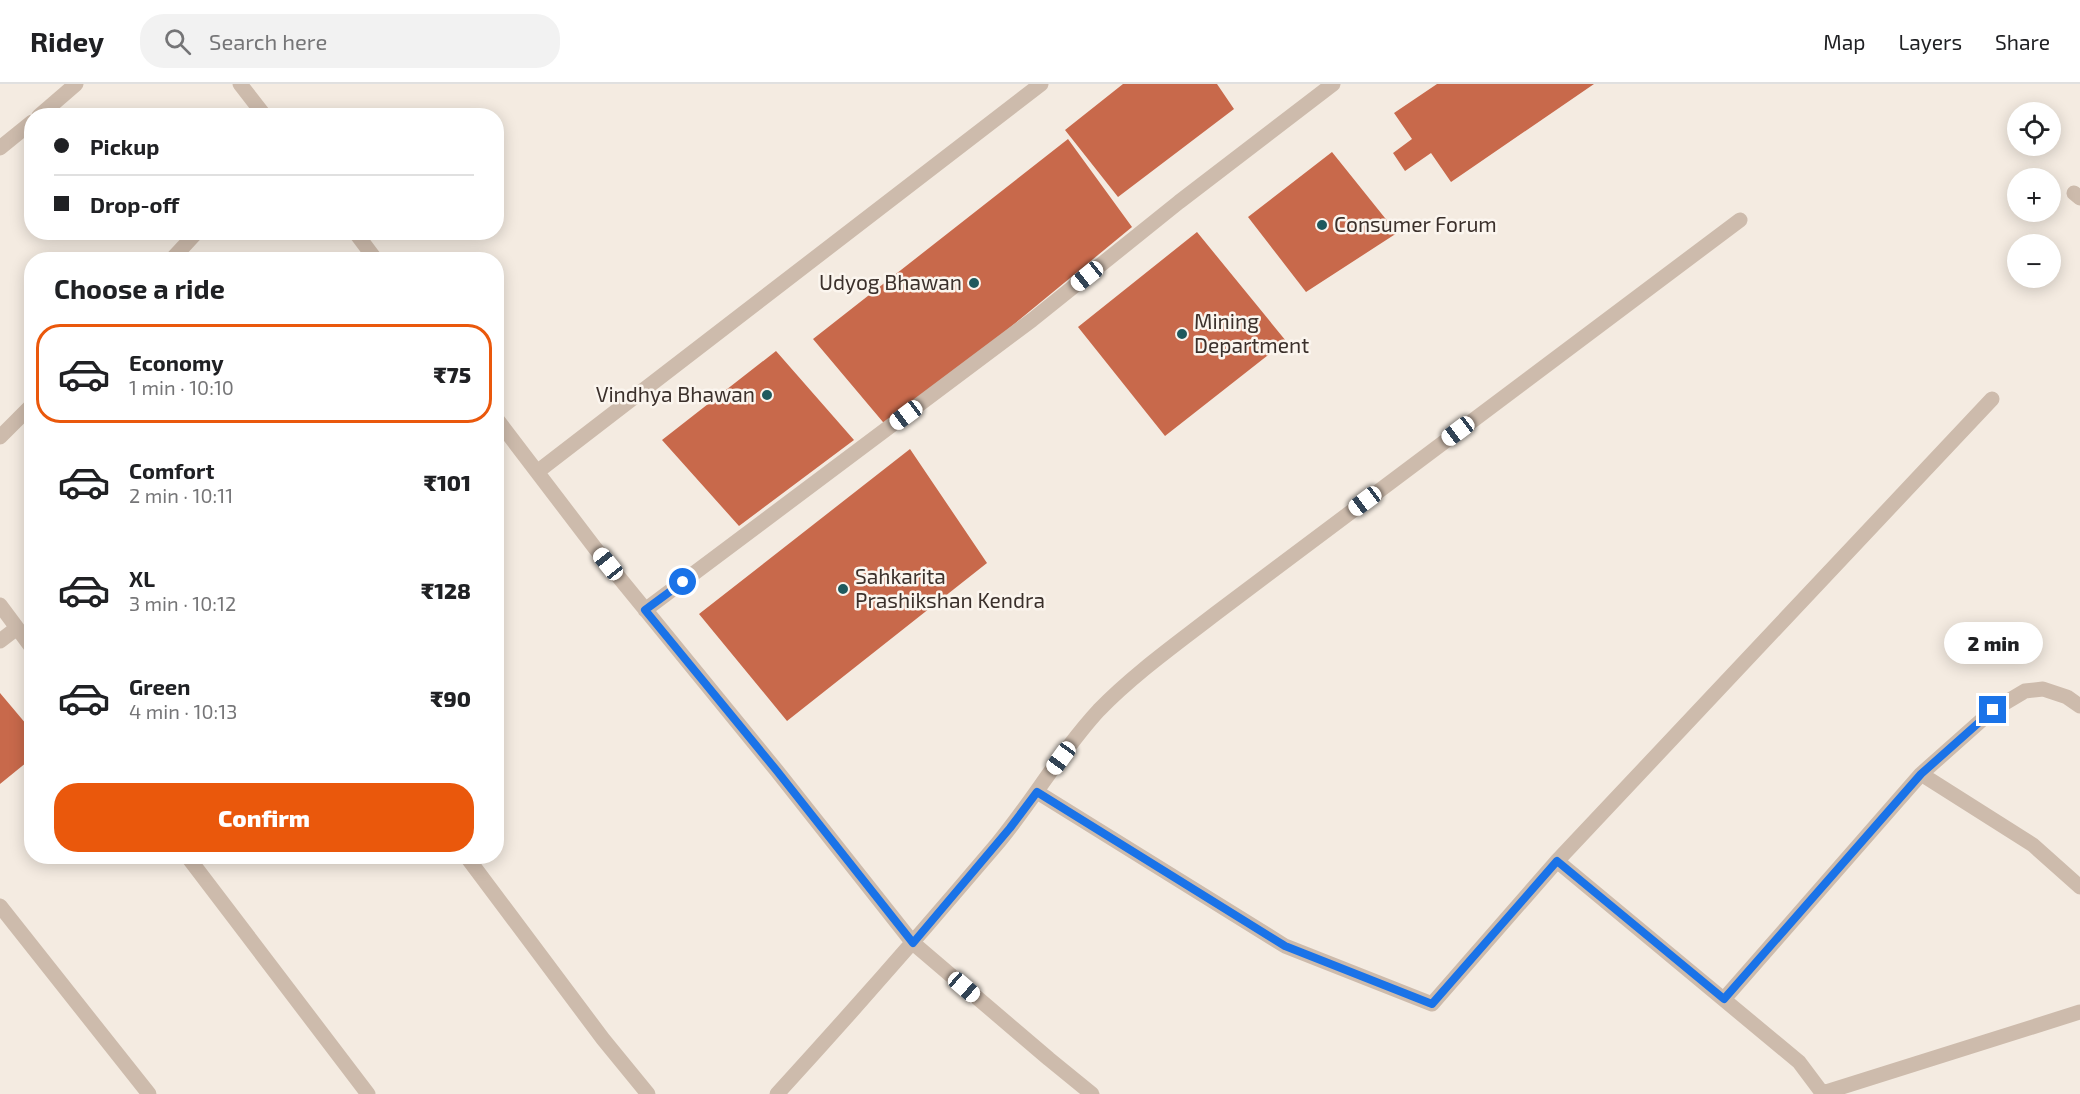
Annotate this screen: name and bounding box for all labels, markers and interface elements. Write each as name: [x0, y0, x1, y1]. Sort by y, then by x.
search box: [140, 14, 560, 68]
text: Ridey: [30, 24, 104, 58]
icon: search: [161, 25, 194, 58]
text: Search here: [209, 28, 327, 54]
text: Map: [1823, 29, 1865, 54]
text: Layers: [1898, 29, 1962, 54]
text: Share: [1995, 29, 2050, 54]
map controls: [2007, 102, 2061, 288]
button: locate: [2007, 102, 2061, 156]
text: Pickup: [90, 133, 159, 159]
button: +: [2007, 168, 2061, 222]
text: Drop-off: [90, 191, 179, 217]
place label: Consumer Forum: [1334, 211, 1497, 236]
marker: Consumer Forum: [1315, 218, 1329, 232]
button: −: [2007, 234, 2061, 288]
car: [1067, 258, 1107, 294]
place label: Udyog Bhawan: [819, 269, 962, 294]
text: Choose a ride: [54, 272, 225, 304]
marker: Udyog Bhawan: [967, 276, 981, 290]
place label: Mining Department: [1194, 308, 1309, 357]
marker: Mining Department: [1175, 327, 1189, 341]
icon: car: [57, 347, 111, 401]
text: Economy: [129, 349, 224, 375]
text: ₹75: [434, 361, 471, 387]
text: 1 min · 10:10: [129, 375, 234, 399]
place label: Vindhya Bhawan: [596, 381, 755, 406]
marker: Vindhya Bhawan: [760, 388, 774, 402]
car: [886, 397, 926, 433]
car: [1438, 413, 1478, 449]
icon: car: [57, 455, 111, 509]
text: Comfort: [129, 457, 214, 483]
text: ₹101: [424, 469, 471, 495]
text: 2 min · 10:11: [129, 483, 233, 507]
car: [1345, 483, 1385, 519]
car: [590, 544, 626, 584]
icon: car: [57, 563, 111, 617]
place label: Sahkarita Prashikshan Kendra: [855, 563, 1045, 612]
text: XL: [129, 565, 155, 591]
route start: [669, 568, 696, 595]
text: ₹128: [421, 577, 471, 603]
marker: Sahkarita Prashikshan Kendra: [836, 582, 850, 596]
text: 3 min · 10:12: [129, 591, 236, 615]
callout: 2 min: [1944, 623, 2042, 665]
text: 2 min: [1968, 631, 2019, 655]
icon: car: [57, 671, 111, 725]
text: Green: [129, 673, 191, 699]
text: ₹90: [430, 685, 471, 711]
route end: [1979, 696, 2006, 723]
text: 4 min · 10:13: [129, 699, 237, 723]
car: [1043, 738, 1079, 778]
button: Confirm: [54, 783, 474, 852]
car: [945, 968, 983, 1006]

